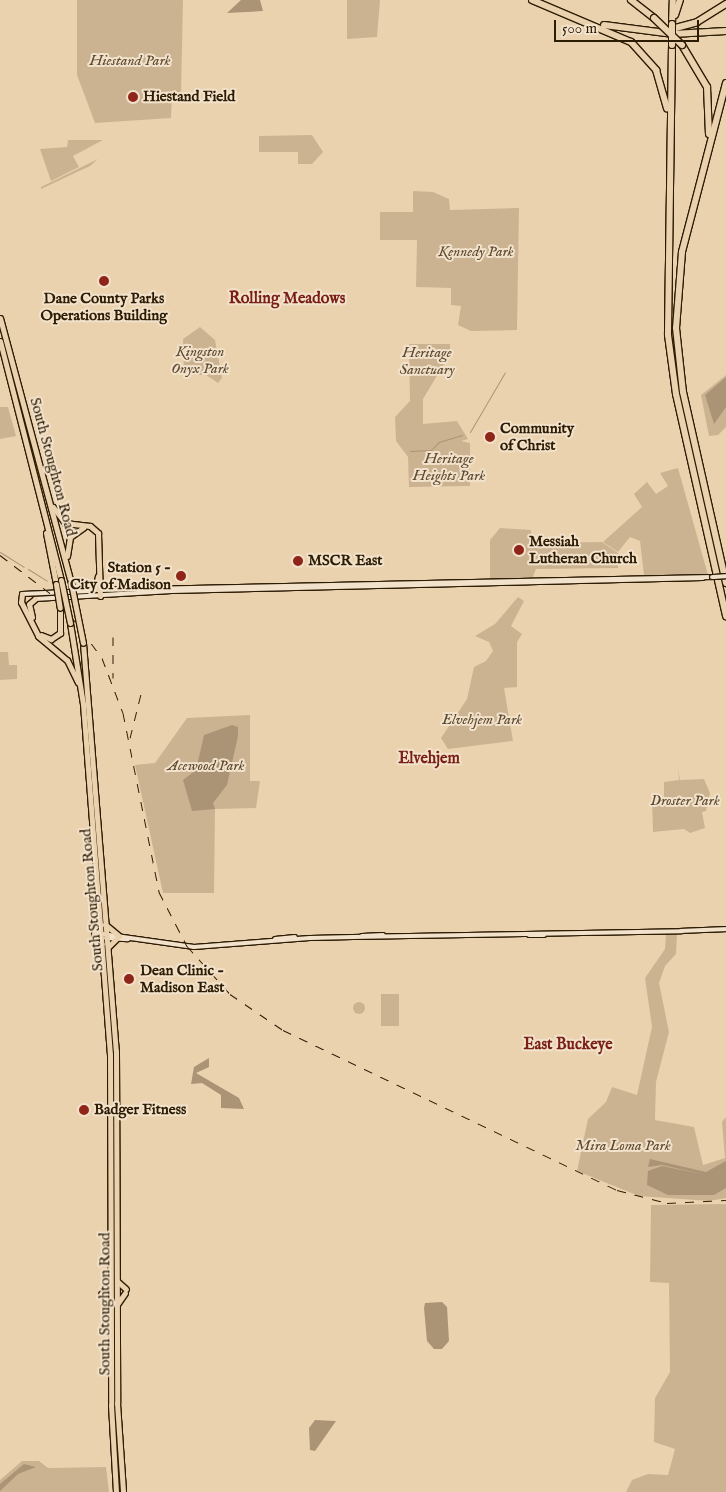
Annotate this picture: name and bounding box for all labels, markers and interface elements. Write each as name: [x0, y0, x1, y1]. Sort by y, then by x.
scale bar: [556, 10, 701, 42]
text: 500 m: [562, 19, 597, 38]
park label: Hiestand Park: [89, 52, 171, 70]
place label: Hiestand Field: [143, 88, 235, 106]
marker: Hiestand Field: [127, 91, 139, 103]
park label: Kennedy Park: [438, 243, 514, 261]
marker: Dane County Parks Operations Building: [98, 275, 110, 287]
place label: Dane County Parks Operations Building: [41, 289, 167, 324]
district label: Rolling Meadows: [229, 289, 345, 309]
park label: Kingston Onyx Park: [171, 342, 229, 377]
park label: Heritage Sanctuary: [399, 343, 455, 378]
street label: South Stoughton Road: [26, 396, 80, 538]
place label: Community of Christ: [500, 419, 574, 454]
marker: Community of Christ: [484, 431, 496, 443]
park label: Heritage Heights Park: [413, 449, 485, 484]
place label: Messiah Lutheran Church: [529, 532, 637, 567]
marker: Messiah Lutheran Church: [513, 544, 525, 556]
place label: MSCR East: [308, 552, 382, 570]
marker: MSCR East: [292, 555, 304, 567]
place label: Station 5 - City of Madison: [70, 558, 171, 593]
marker: Station 5 - City of Madison: [175, 570, 187, 582]
park label: Elvehjem Park: [442, 711, 522, 729]
district label: Elvehjem: [398, 749, 460, 769]
park label: Acewood Park: [168, 757, 244, 775]
park label: Droster Park: [650, 792, 720, 810]
street label: South Stoughton Road: [77, 828, 107, 972]
place label: Dean Clinic - Madison East: [140, 961, 224, 996]
marker: Dean Clinic - Madison East: [122, 972, 136, 986]
district label: East Buckeye: [523, 1035, 613, 1055]
place label: Badger Fitness: [94, 1101, 186, 1119]
marker: Badger Fitness: [78, 1104, 90, 1116]
park label: Mira Loma Park: [575, 1137, 671, 1155]
street label: South Stoughton Road: [96, 1233, 114, 1375]

